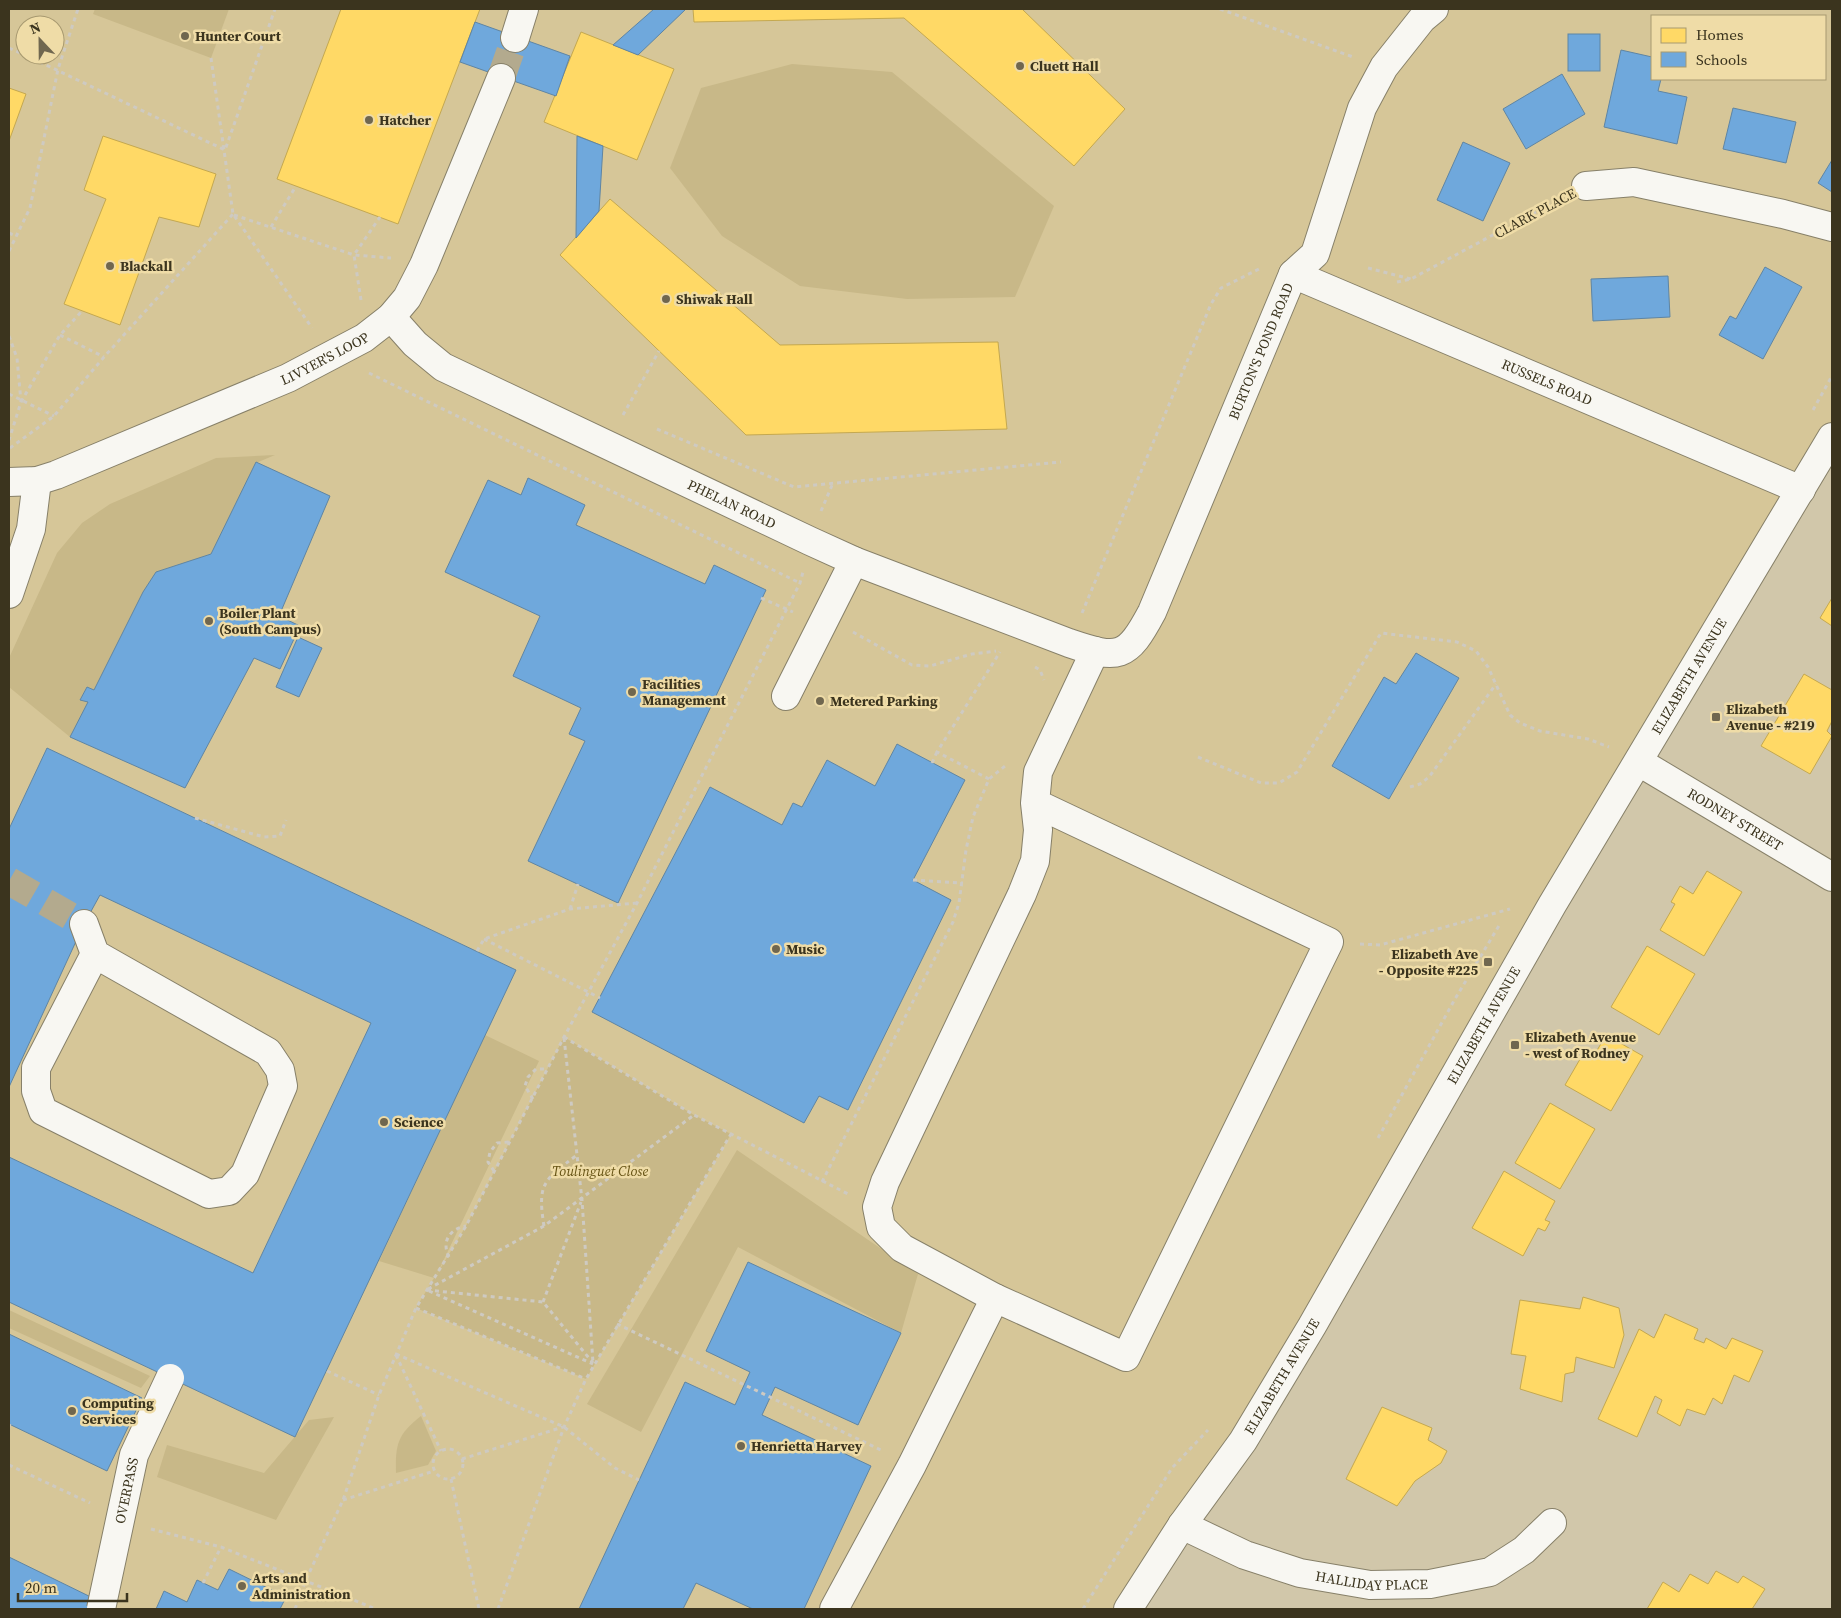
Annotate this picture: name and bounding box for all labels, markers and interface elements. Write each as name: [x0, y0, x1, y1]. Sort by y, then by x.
north arrow: [15, 15, 65, 65]
legend: [1651, 15, 1826, 80]
text: N: [27, 17, 44, 39]
text: Homes: [1696, 24, 1743, 45]
place label: Hunter Court: [195, 26, 282, 46]
marker: Hunter Court: [179, 30, 191, 42]
text: Schools: [1696, 49, 1747, 70]
place label: Cluett Hall: [1030, 56, 1099, 76]
marker: Cluett Hall: [1014, 60, 1026, 72]
place label: Hatcher: [379, 110, 432, 130]
marker: Hatcher: [363, 114, 375, 126]
street label: CLARK PLACE: [1490, 183, 1580, 243]
place label: Blackall: [120, 256, 173, 276]
marker: Blackall: [104, 260, 116, 272]
street label: BURTON'S POND ROAD: [1223, 280, 1298, 423]
place label: Shiwak Hall: [676, 289, 753, 309]
marker: Shiwak Hall: [660, 293, 672, 305]
street label: LIVYER'S LOOP: [278, 327, 374, 390]
street label: RUSSELS ROAD: [1498, 354, 1596, 410]
street label: PHELAN ROAD: [684, 474, 780, 534]
place label: Boiler Plant (South Campus): [219, 603, 322, 639]
street label: ELIZABETH AVENUE: [1646, 614, 1731, 738]
marker: Boiler Plant (South Campus): [203, 615, 215, 627]
place label: Facilities Management: [642, 674, 727, 710]
marker: Facilities Management: [626, 686, 638, 698]
place label: Metered Parking: [830, 691, 938, 711]
marker: Metered Parking: [814, 695, 826, 707]
place label: Elizabeth Avenue - #219: [1726, 699, 1815, 735]
marker: Elizabeth Avenue - #219: [1710, 711, 1722, 723]
street label: RODNEY STREET: [1684, 783, 1787, 856]
place label: Music: [786, 939, 825, 959]
marker: Music: [770, 943, 782, 955]
place label: Elizabeth Ave - Opposite #225: [1379, 944, 1478, 980]
marker: Elizabeth Ave - Opposite #225: [1482, 956, 1494, 968]
street label: ELIZABETH AVENUE: [1442, 963, 1525, 1088]
place label: Elizabeth Avenue - west of Rodney: [1525, 1027, 1636, 1063]
marker: Elizabeth Avenue - west of Rodney: [1509, 1039, 1521, 1051]
place label: Science: [394, 1112, 443, 1132]
marker: Science: [378, 1116, 390, 1128]
park label: Toulinguet Close: [552, 1161, 648, 1181]
street label: ELIZABETH AVENUE: [1239, 1315, 1324, 1438]
place label: Computing Services: [82, 1393, 154, 1429]
marker: Computing Services: [66, 1405, 78, 1417]
place label: Henrietta Harvey: [751, 1436, 863, 1456]
marker: Henrietta Harvey: [735, 1440, 747, 1452]
street label: OVERPASS: [110, 1456, 143, 1526]
street label: HALLIDAY PLACE: [1314, 1566, 1428, 1596]
place label: Arts and Administration: [252, 1568, 351, 1604]
scale bar: [18, 1570, 126, 1602]
text: 20 m: [25, 1577, 57, 1598]
marker: Arts and Administration: [236, 1580, 248, 1592]

